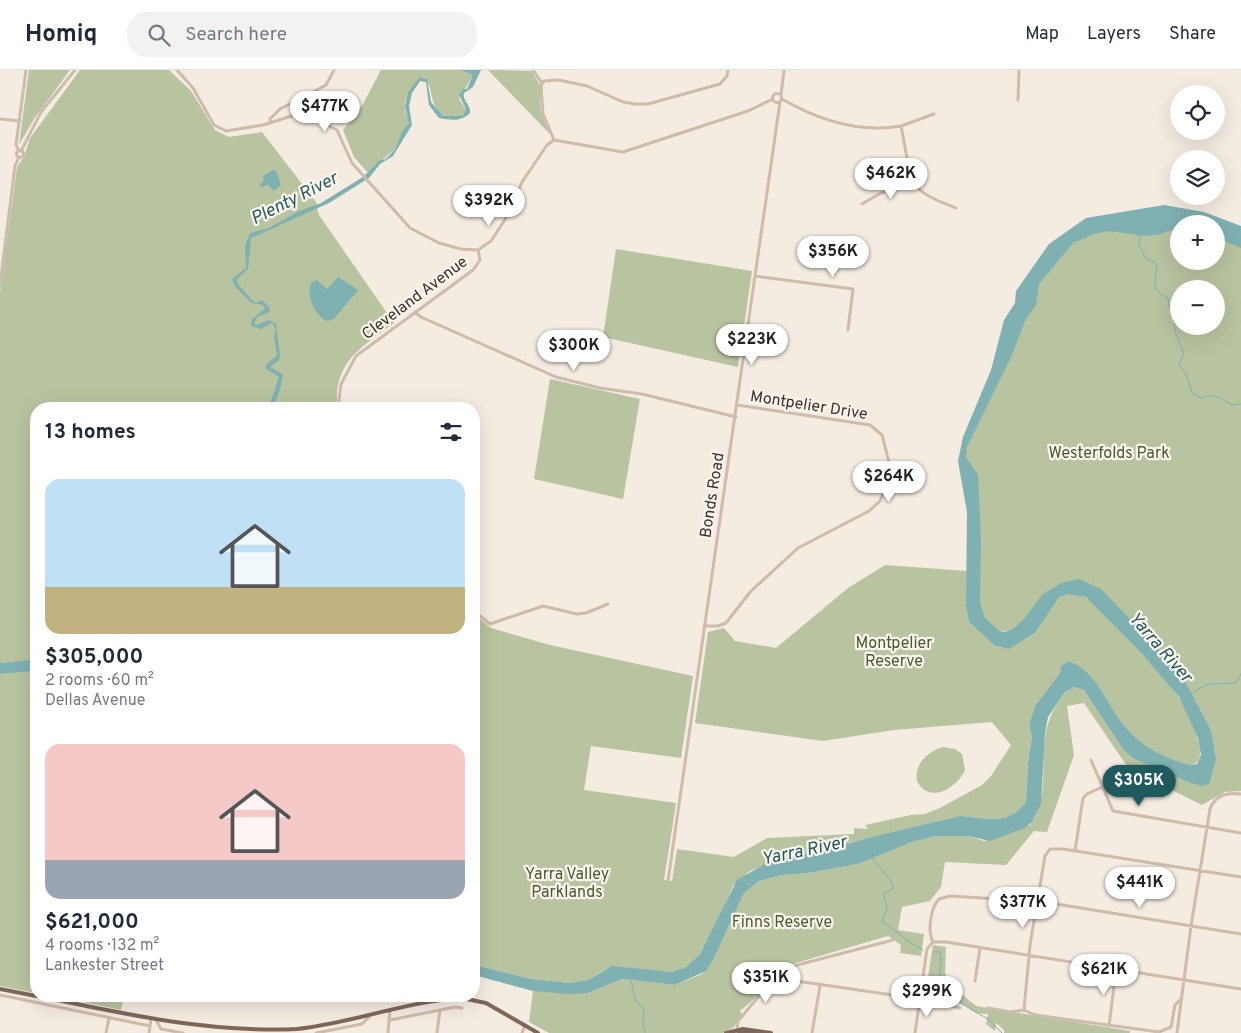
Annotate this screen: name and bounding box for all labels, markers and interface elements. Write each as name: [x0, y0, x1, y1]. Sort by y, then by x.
search box: [127, 12, 477, 57]
text: Homiq: [25, 20, 97, 50]
icon: search: [145, 21, 173, 49]
text: Search here: [185, 23, 287, 47]
text: Map: [1025, 23, 1059, 46]
text: Layers: [1087, 23, 1141, 46]
text: Share: [1169, 23, 1216, 46]
map controls: [1170, 85, 1225, 335]
button: locate: [1170, 85, 1225, 140]
pin: $477K: [290, 90, 360, 133]
text: $477K: [301, 97, 349, 117]
button: layers: [1170, 150, 1225, 205]
pin: $462K: [856, 158, 926, 200]
text: $462K: [866, 164, 916, 184]
water label: Plenty River: [247, 167, 344, 231]
pin: $392K: [454, 184, 524, 227]
text: $392K: [464, 191, 514, 211]
button: +: [1170, 215, 1225, 270]
pin: $356K: [798, 236, 868, 278]
text: $356K: [808, 242, 858, 262]
street label: Cleveland Avenue: [358, 252, 472, 345]
button: −: [1170, 280, 1225, 335]
pin: $223K: [717, 324, 787, 366]
pin: $300K: [539, 330, 609, 372]
text: $223K: [727, 330, 777, 350]
text: $300K: [548, 336, 600, 356]
street label: Montpelier Drive: [748, 387, 869, 425]
icon: filters: [437, 418, 465, 446]
text: 13 homes: [45, 419, 136, 446]
park label: Westerfolds Park: [1048, 444, 1170, 464]
street label: Bonds Road: [696, 451, 730, 539]
pin: $264K: [854, 460, 924, 503]
text: $264K: [864, 467, 914, 487]
icon: home: [210, 511, 300, 601]
water label: Yarra River: [1123, 608, 1198, 690]
park label: Montpelier Reserve: [855, 634, 933, 672]
text: $305,000: [45, 644, 143, 671]
text: 2 rooms · 60 m²: [45, 671, 154, 691]
text: Dellas Avenue: [45, 691, 145, 711]
pin: $305K: [1104, 764, 1174, 807]
text: $305K: [1114, 771, 1164, 791]
icon: home: [210, 776, 300, 866]
water label: Yarra River: [760, 831, 851, 872]
park label: Yarra Valley Parklands: [525, 865, 609, 903]
pin: $441K: [1105, 866, 1175, 909]
text: $441K: [1116, 873, 1164, 893]
pin: $377K: [988, 886, 1058, 929]
text: $377K: [999, 893, 1047, 913]
text: $621,000: [45, 909, 139, 936]
park label: Finns Reserve: [732, 913, 832, 933]
text: 4 rooms · 132 m²: [45, 936, 159, 956]
pin: $621K: [1069, 954, 1139, 996]
text: Lankester Street: [45, 956, 164, 976]
text: $621K: [1081, 960, 1127, 980]
pin: $351K: [731, 962, 801, 1004]
text: $351K: [743, 968, 789, 988]
pin: $299K: [892, 976, 962, 1018]
text: $299K: [902, 982, 952, 1002]

